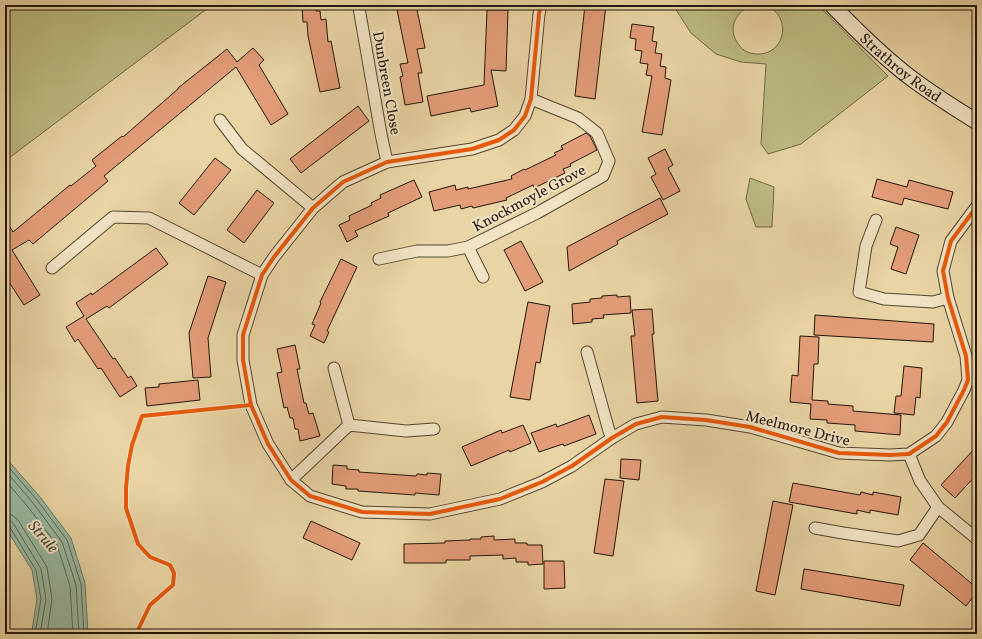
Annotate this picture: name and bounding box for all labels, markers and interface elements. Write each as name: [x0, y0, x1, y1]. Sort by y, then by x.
street label: Strathroy Road: [854, 29, 945, 108]
street label: Dunbreen Close: [366, 30, 405, 137]
street label: Knockmoyle Grove: [469, 161, 590, 238]
street label: Meelmore Drive: [743, 406, 852, 453]
water label: Strule: [22, 516, 63, 558]

